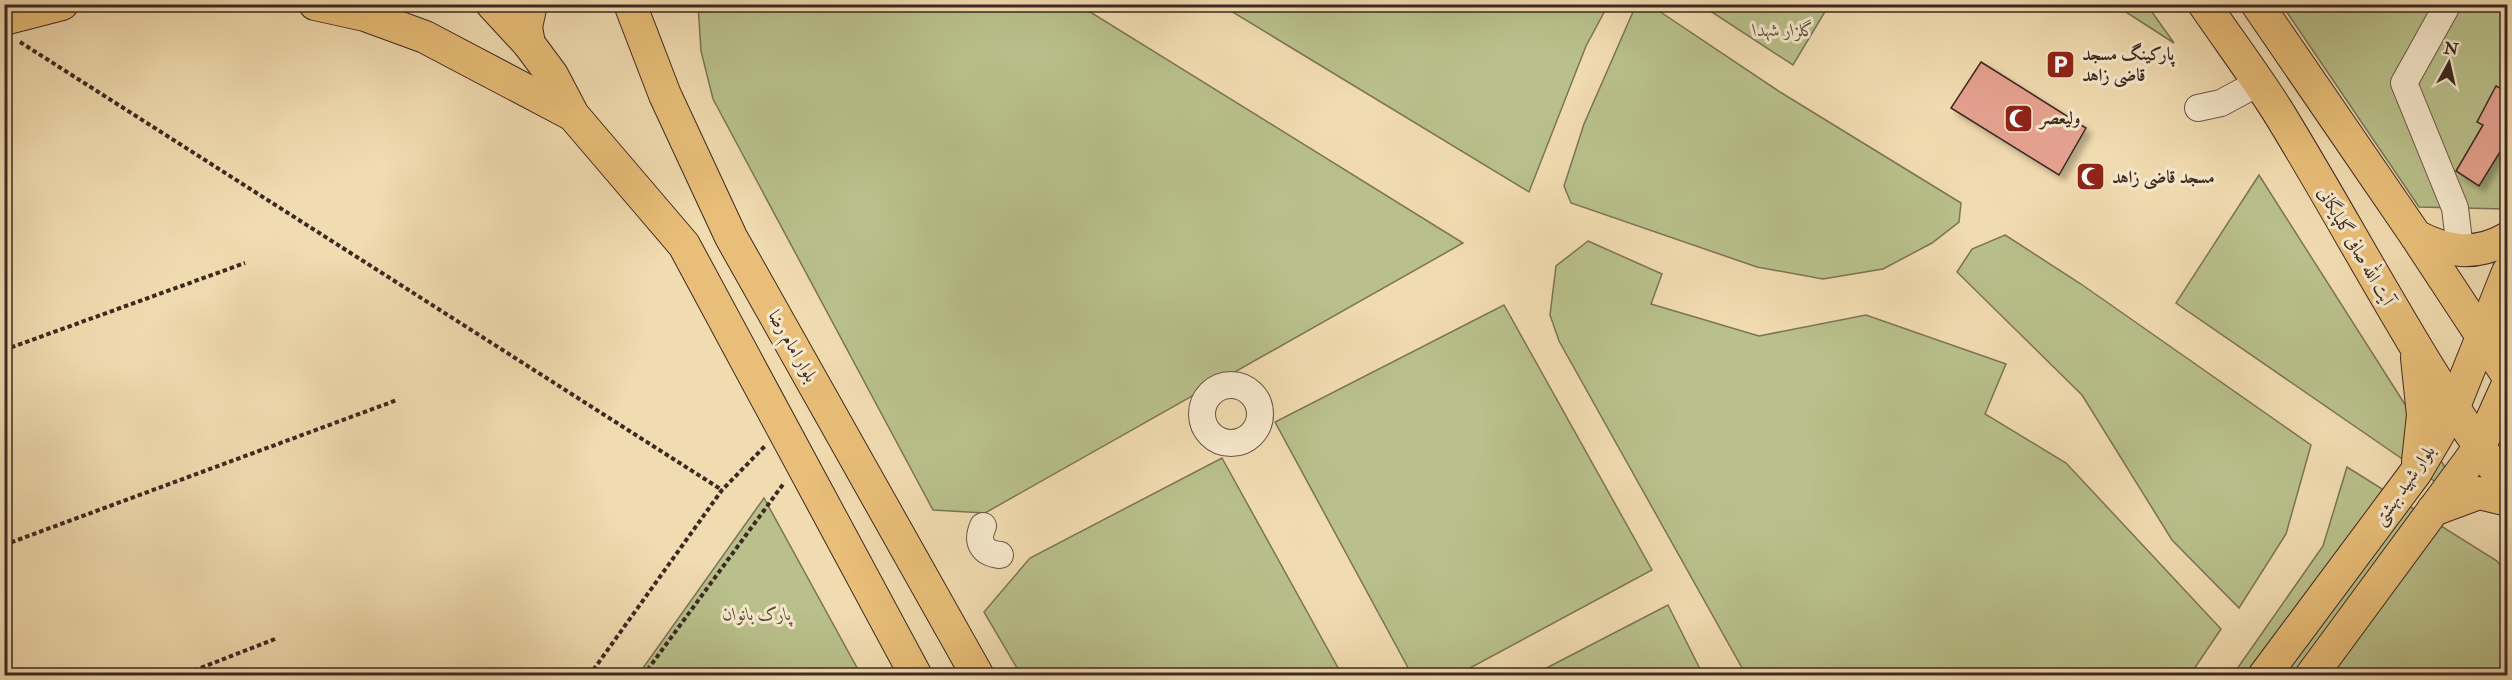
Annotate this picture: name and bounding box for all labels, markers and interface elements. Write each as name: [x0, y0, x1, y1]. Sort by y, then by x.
park label: گلزار شهدا: [1752, 19, 1815, 42]
north arrow: [2419, 33, 2479, 93]
text: N: [2441, 38, 2460, 60]
place label: پارکینگ مسجد قاضی زاهد: [2082, 42, 2176, 88]
parking icon: پارکینگ مسجد قاضی زاهد: [2045, 48, 2077, 80]
mosque icon: ولیعصر: [2003, 102, 2035, 134]
place label: ولیعصر: [2038, 107, 2080, 130]
mosque icon: مسجد قاضی زاهد: [2075, 161, 2107, 193]
place label: مسجد قاضی زاهد: [2112, 166, 2215, 190]
street label: آیت الله صافی گلپایگانی: [2312, 181, 2402, 311]
street label: بلوار امام رضا: [759, 306, 822, 388]
street label: بلوار شهید بهشتی: [2368, 441, 2441, 530]
park label: پارک بانوان: [723, 603, 793, 627]

